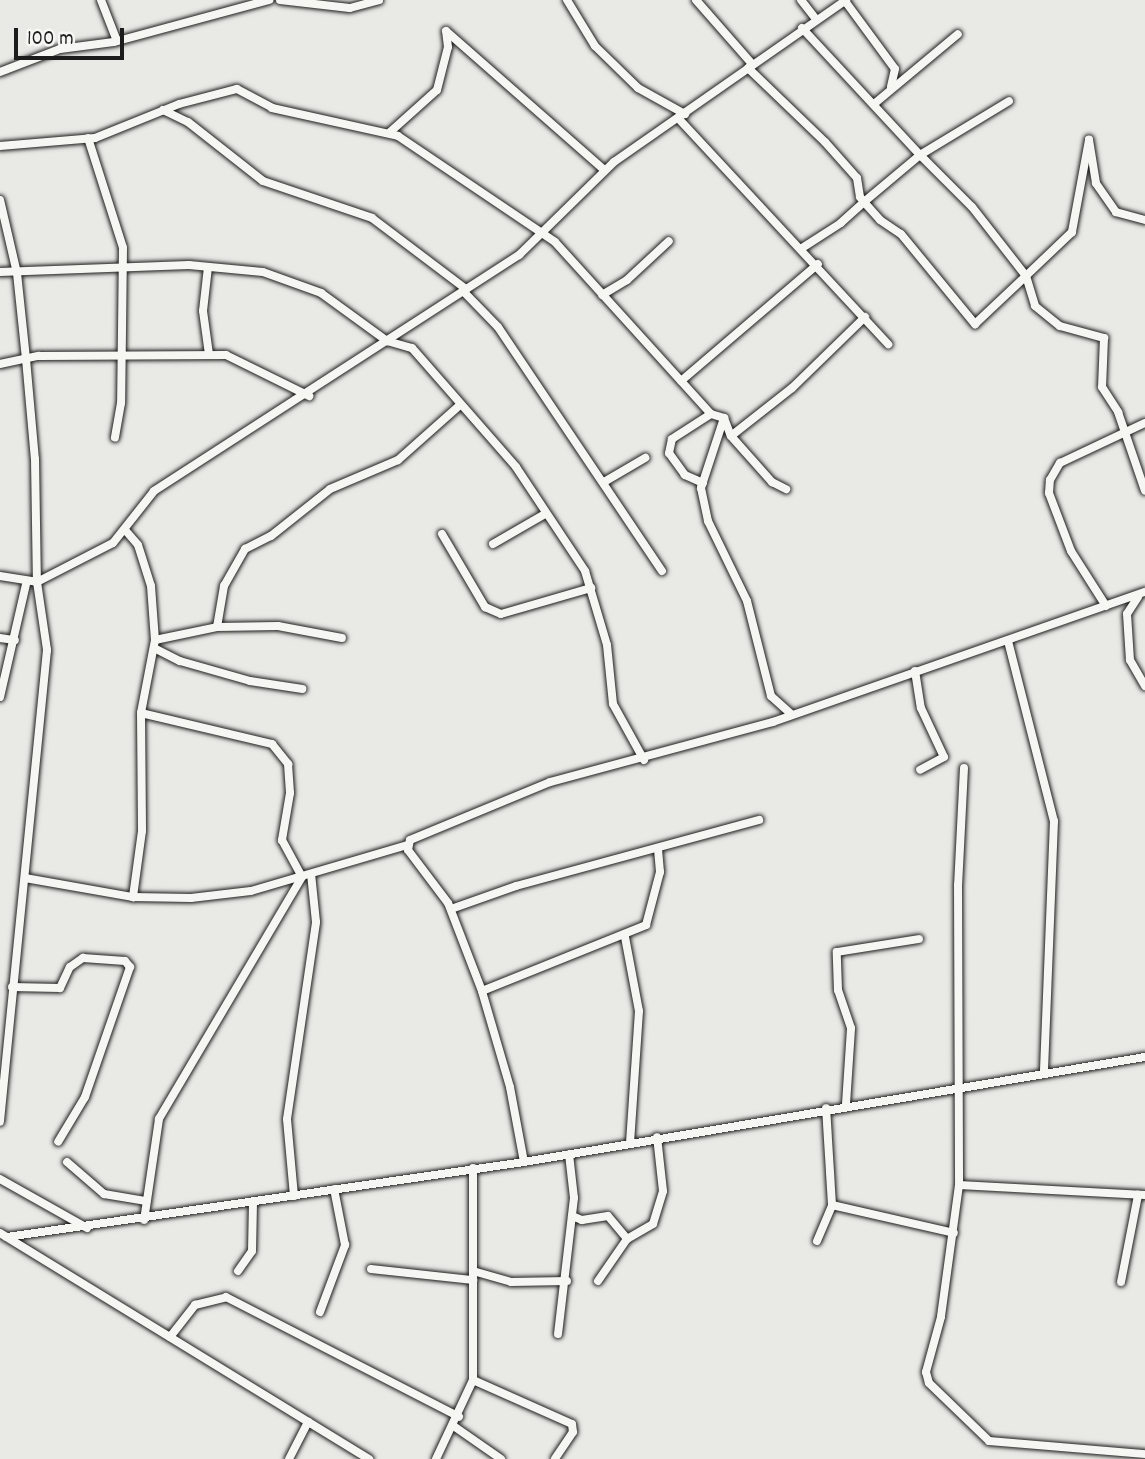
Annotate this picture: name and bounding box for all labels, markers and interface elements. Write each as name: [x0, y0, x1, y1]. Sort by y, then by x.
scale bar: [18, 14, 128, 58]
text: 100 m: [27, 25, 74, 55]

